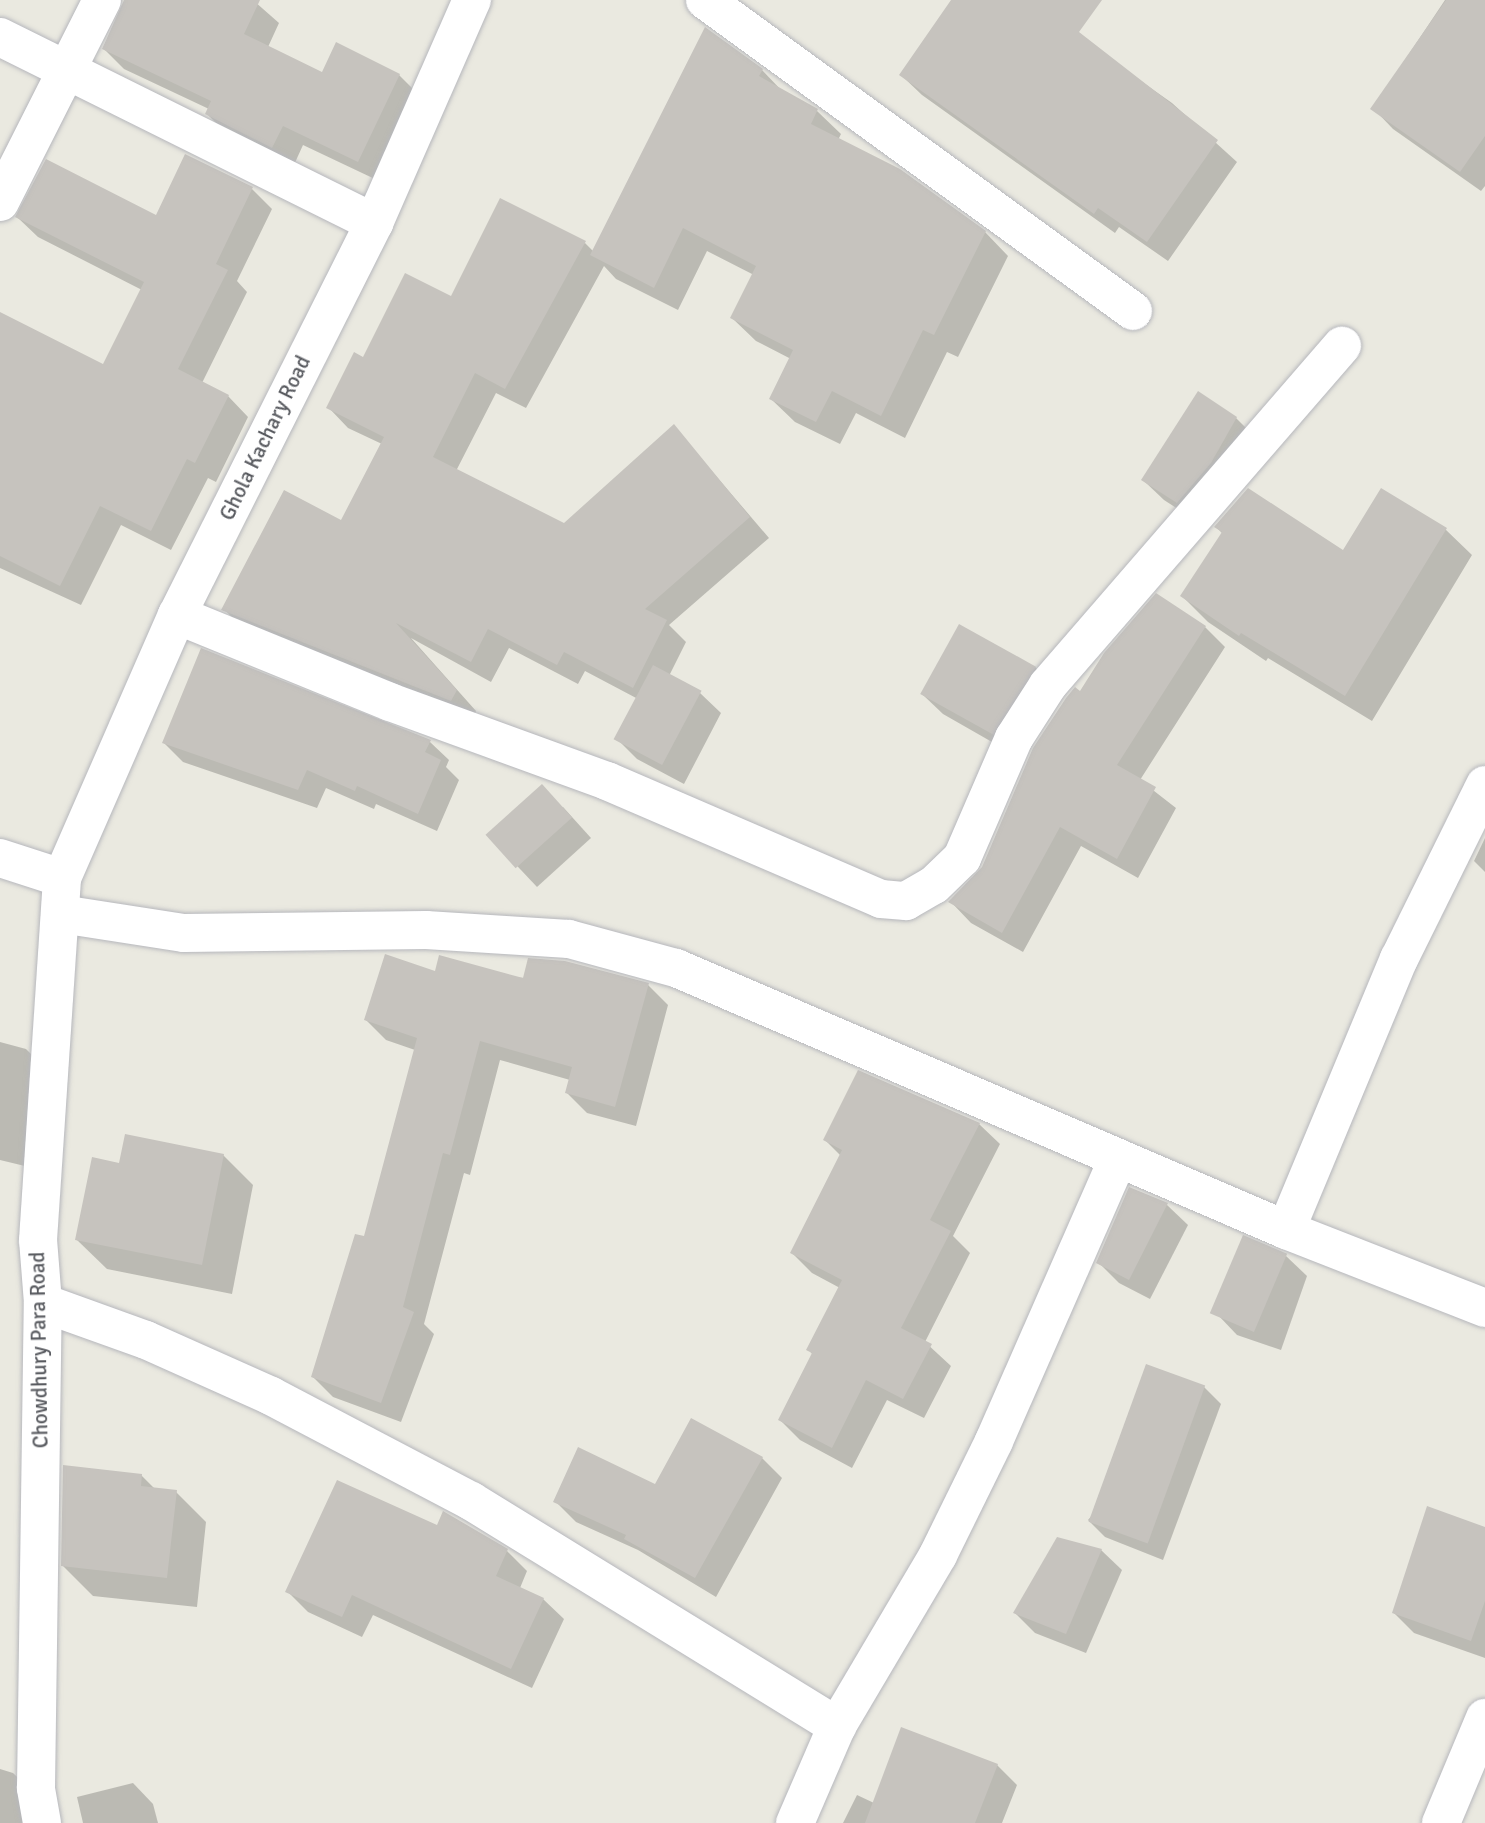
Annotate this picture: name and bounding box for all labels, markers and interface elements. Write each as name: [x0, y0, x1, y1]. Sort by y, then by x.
street label: Ghola Kachary Road: [214, 352, 316, 524]
street label: Chowdhury Para Road: [25, 1251, 53, 1449]

